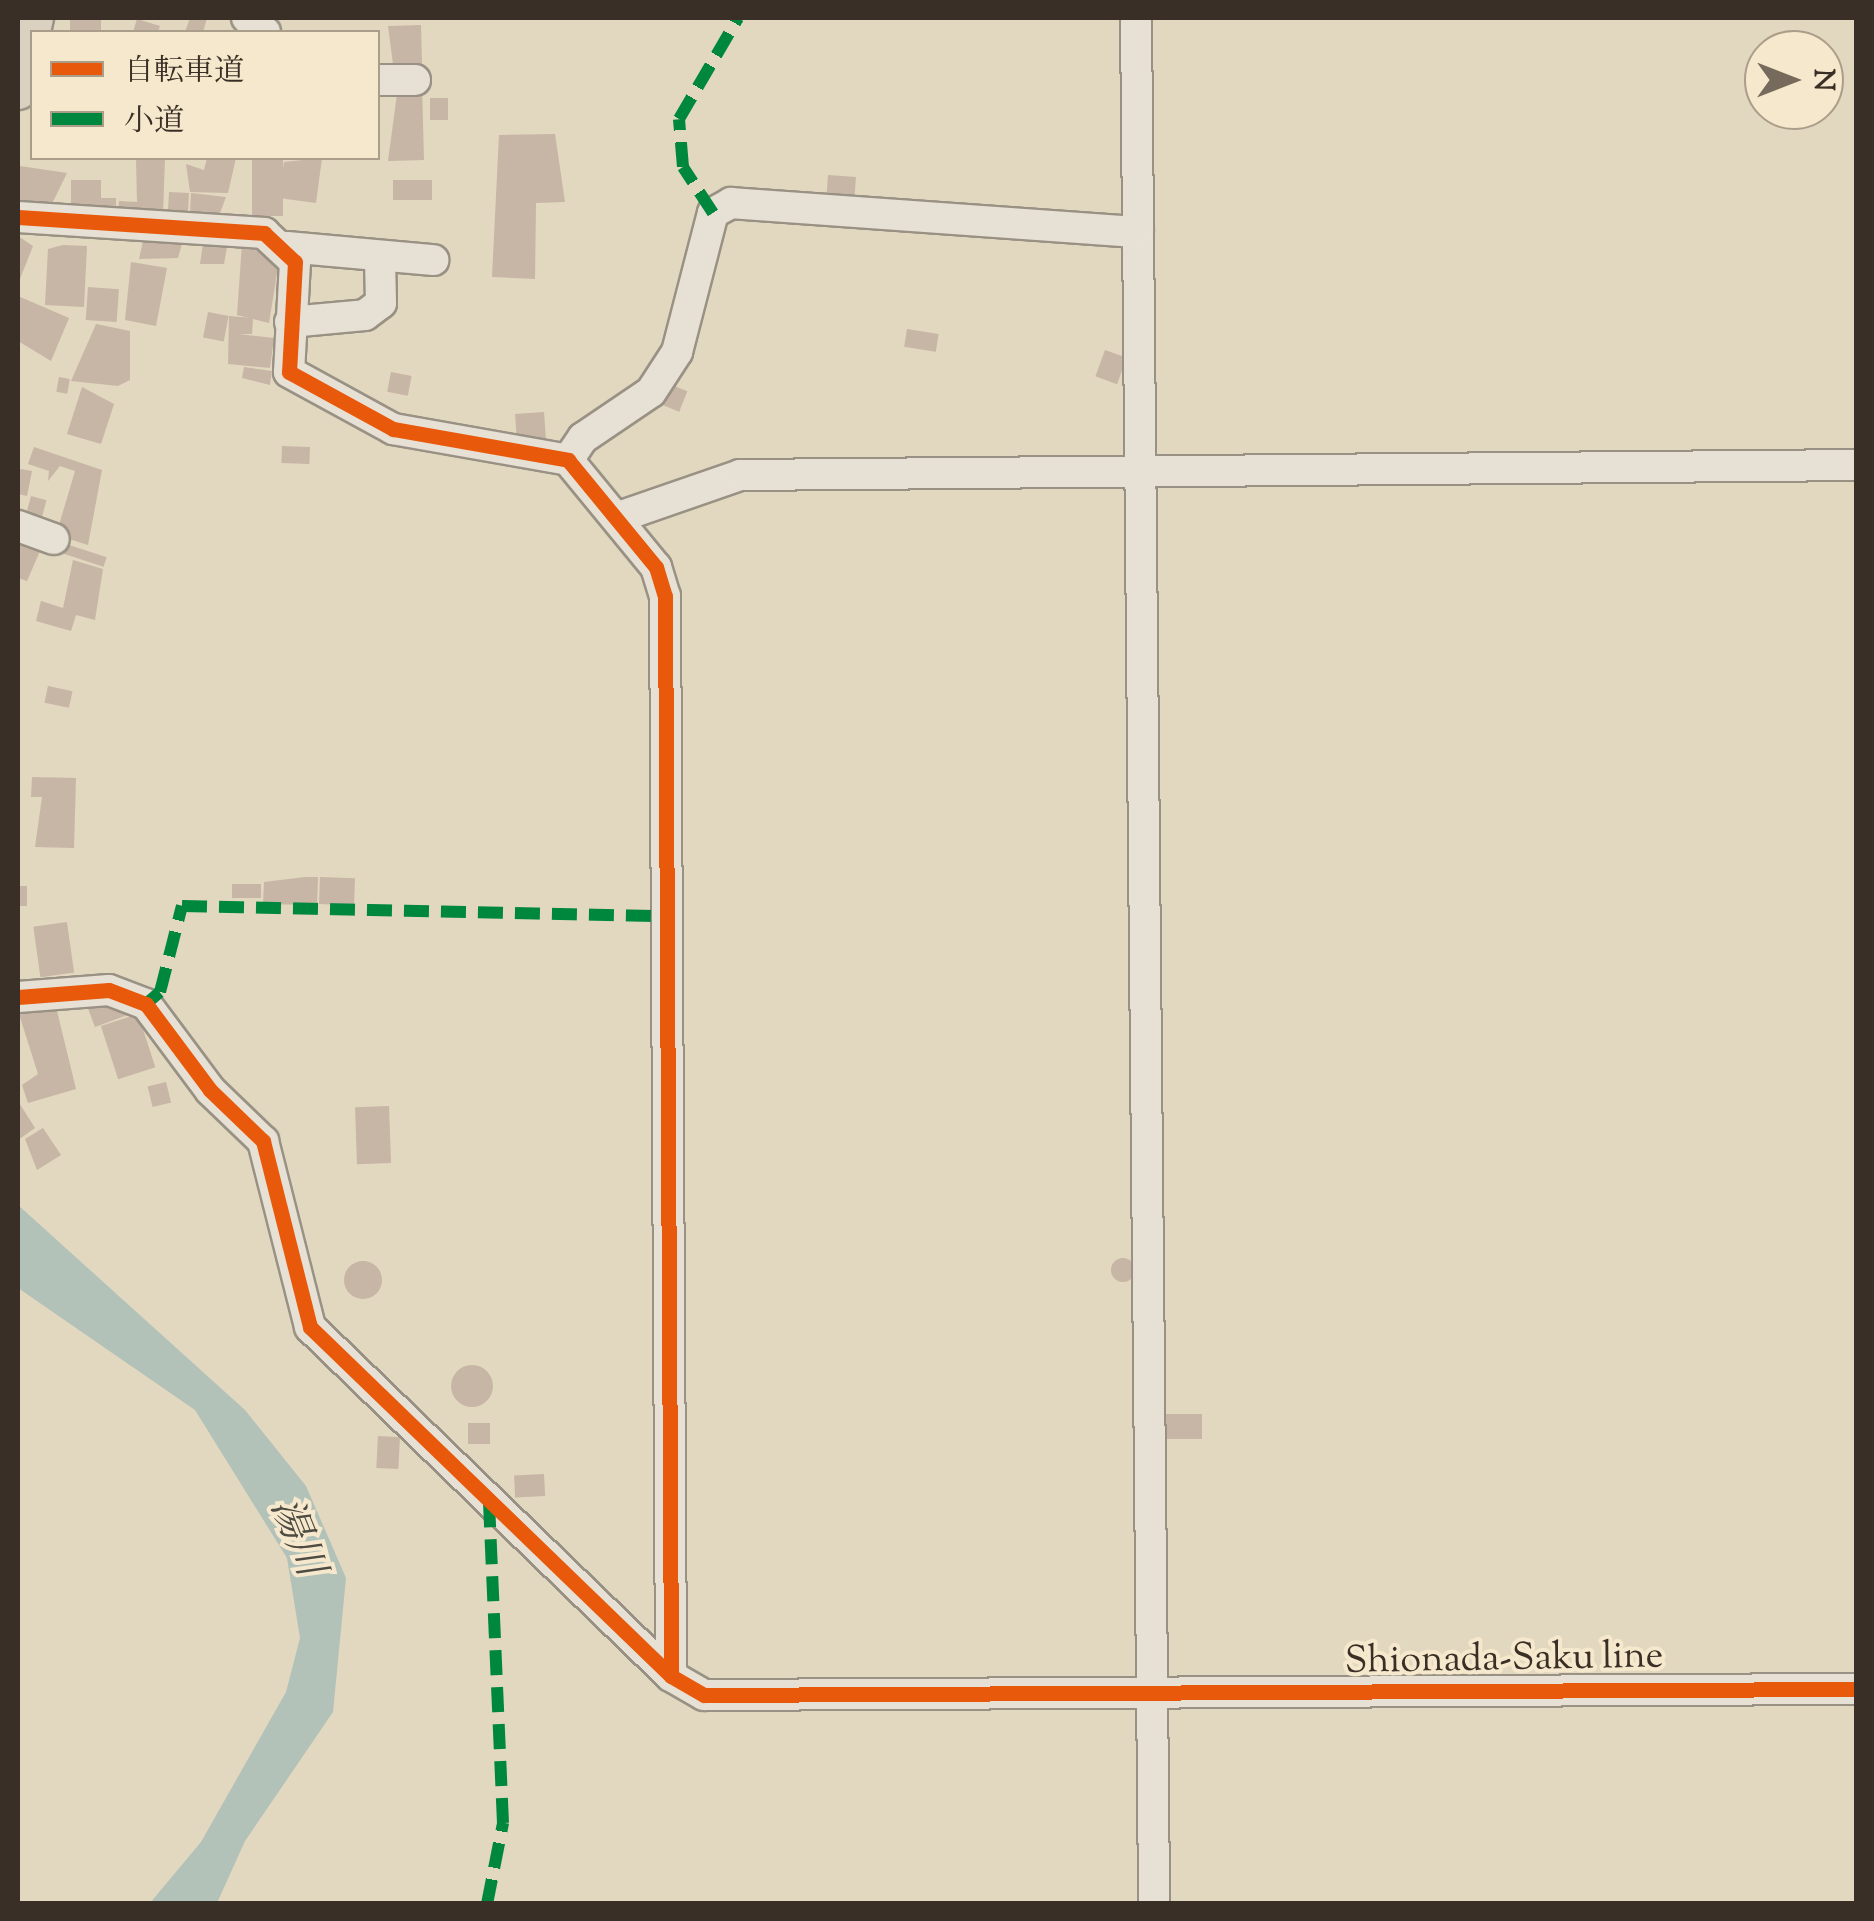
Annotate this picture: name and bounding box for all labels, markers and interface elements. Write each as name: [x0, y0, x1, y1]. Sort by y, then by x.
legend: [30, 30, 380, 160]
north arrow: [1744, 30, 1844, 130]
text: 自転車道: [124, 51, 244, 94]
text: N: [1802, 69, 1842, 91]
text: 小道: [124, 101, 184, 144]
water label: 湯川: [258, 1492, 332, 1584]
street label: Shionada-Saku line: [1344, 1635, 1664, 1687]

